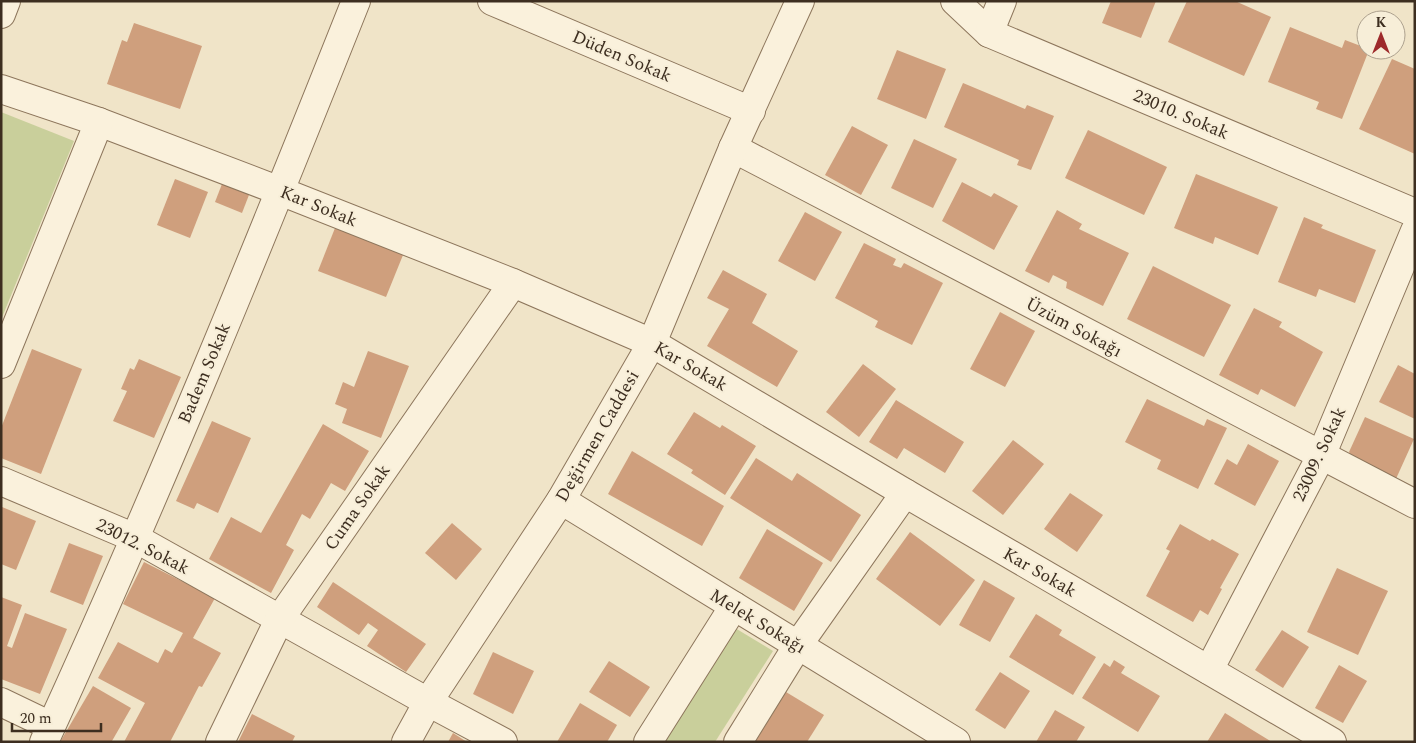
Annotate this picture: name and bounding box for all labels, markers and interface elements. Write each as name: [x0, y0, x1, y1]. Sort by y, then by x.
north arrow: [1356, 10, 1406, 60]
text: K: [1376, 12, 1387, 33]
street label: Düden Sokak: [568, 23, 676, 90]
street label: 23010. Sokak: [1129, 82, 1233, 147]
street label: Kar Sokak: [276, 179, 362, 234]
street label: Üzüm Sokağı: [1020, 291, 1127, 364]
street label: Badem Sokak: [171, 318, 238, 428]
street label: Kar Sokak: [649, 334, 733, 398]
street label: Değirmen Caddesi: [549, 365, 646, 507]
street label: 23009. Sokak: [1286, 402, 1353, 506]
street label: Cuma Sokak: [318, 459, 397, 556]
street label: 23012. Sokak: [91, 511, 194, 582]
street label: Kar Sokak: [998, 540, 1082, 604]
street label: Melek Sokağı: [704, 582, 811, 661]
scale bar: [12, 700, 101, 732]
text: 20 m: [20, 707, 52, 730]

